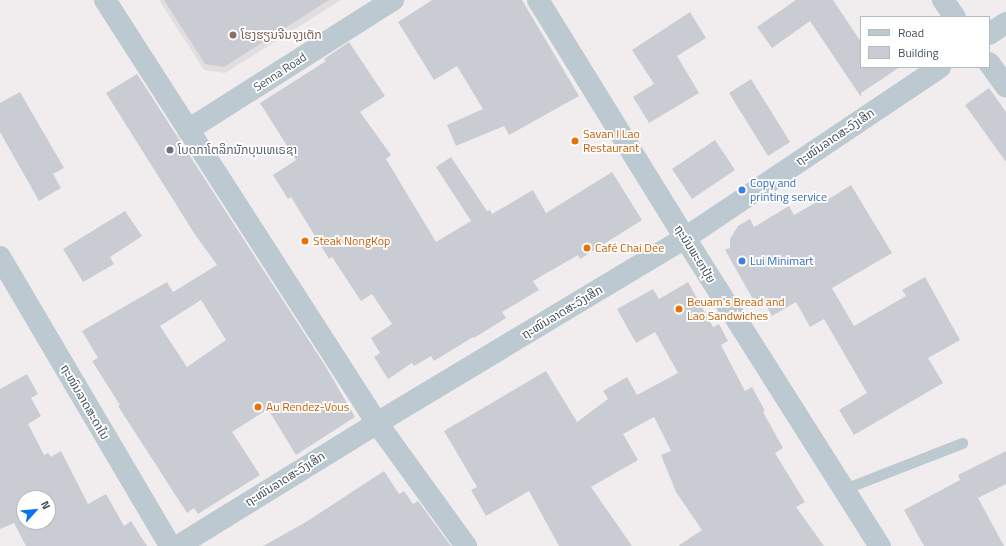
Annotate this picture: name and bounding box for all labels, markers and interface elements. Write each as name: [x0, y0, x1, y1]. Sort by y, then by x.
legend: [860, 16, 990, 68]
text: Road: [898, 23, 924, 42]
place label: ໂຮງຮຽນຈີນຈຸງເຕັກ: [241, 28, 322, 42]
marker: ໂຮງຮຽນຈີນຈຸງເຕັກ: [228, 30, 238, 40]
text: Building: [898, 43, 939, 62]
street label: Senna Road: [251, 50, 309, 94]
street label: ຖະໜົນລາດສະວົງເສິກ: [793, 105, 877, 169]
place label: Savan I Lao Restaurant: [583, 127, 640, 155]
marker: Savan I Lao Restaurant: [570, 136, 580, 146]
place label: ໂບດກາໂຕລິກນັກບຸນເທເຣຊາ: [178, 143, 297, 157]
marker: ໂບດກາໂຕລິກນັກບຸນເທເຣຊາ: [165, 145, 175, 155]
place label: Copy and printing service: [750, 176, 827, 204]
marker: Copy and printing service: [737, 185, 747, 195]
street label: ຖະນົນພະຍາປຸ້ຍ: [671, 222, 719, 286]
place label: Steak NongKop: [313, 234, 390, 248]
marker: Steak NongKop: [300, 236, 310, 246]
place label: Café Chai Dee: [595, 241, 664, 255]
marker: Café Chai Dee: [582, 243, 592, 253]
place label: Lui Minimart: [750, 254, 814, 268]
marker: Lui Minimart: [737, 256, 747, 266]
street label: ຖະໜົນລາດສະວົງເສິກ: [519, 282, 605, 342]
place label: Beuam's Bread and Lao Sandwiches: [687, 295, 785, 323]
marker: Beuam's Bread and Lao Sandwiches: [674, 304, 684, 314]
street label: ຖະໜົນລາດສະດາໄນ: [58, 362, 112, 442]
place label: Au Rendez-Vous: [266, 400, 349, 414]
marker: Au Rendez-Vous: [253, 402, 263, 412]
street label: ຖະໜົນລາດສະວົງເສິກ: [242, 449, 328, 509]
north arrow: [16, 490, 56, 530]
text: N: [37, 498, 55, 512]

